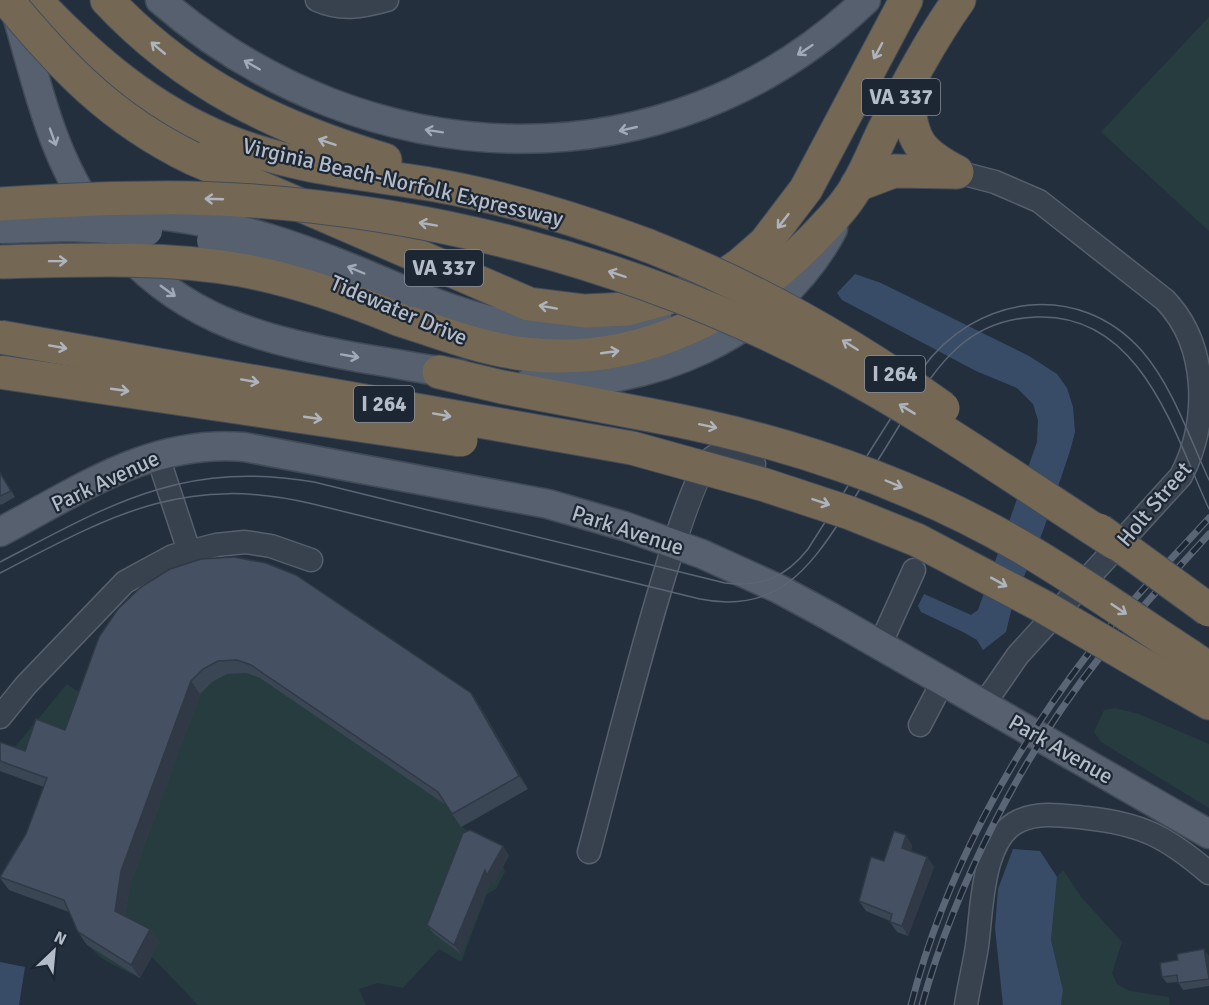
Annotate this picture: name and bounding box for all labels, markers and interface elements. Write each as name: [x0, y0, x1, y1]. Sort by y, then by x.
one-way arrow: [150, 41, 166, 54]
one-way arrow: [872, 42, 883, 60]
one-way arrow: [797, 45, 814, 57]
one-way arrow: [244, 59, 261, 71]
road number: VA 337: [862, 79, 940, 115]
one-way arrow: [619, 123, 638, 135]
one-way arrow: [425, 125, 445, 136]
one-way arrow: [49, 127, 60, 146]
street label: Virginia Beach-Norfolk Expressway: [240, 132, 567, 232]
one-way arrow: [318, 136, 337, 147]
one-way arrow: [205, 194, 225, 205]
one-way arrow: [777, 213, 790, 229]
one-way arrow: [419, 218, 439, 229]
road number: VA 337: [405, 250, 483, 286]
one-way arrow: [48, 255, 68, 267]
one-way arrow: [348, 263, 366, 275]
one-way arrow: [608, 267, 627, 278]
street label: Tidewater Drive: [326, 269, 472, 351]
one-way arrow: [160, 284, 176, 297]
one-way arrow: [539, 301, 558, 312]
one-way arrow: [842, 339, 859, 351]
one-way arrow: [47, 342, 67, 353]
one-way arrow: [600, 346, 619, 357]
one-way arrow: [340, 350, 359, 361]
road number: I 264: [865, 356, 925, 392]
one-way arrow: [239, 376, 259, 387]
one-way arrow: [110, 384, 130, 395]
road number: I 264: [354, 386, 414, 422]
one-way arrow: [899, 403, 916, 415]
one-way arrow: [431, 409, 451, 420]
one-way arrow: [303, 413, 322, 424]
one-way arrow: [698, 421, 717, 432]
street label: Park Avenue: [47, 444, 163, 518]
street label: Holt Street: [1111, 456, 1197, 552]
one-way arrow: [884, 479, 902, 490]
one-way arrow: [811, 498, 830, 509]
street label: Park Avenue: [569, 499, 687, 561]
one-way arrow: [989, 577, 1007, 588]
one-way arrow: [1110, 603, 1126, 615]
street label: Park Avenue: [1004, 708, 1118, 790]
north arrow: [24, 921, 84, 981]
text: N: [51, 927, 70, 950]

